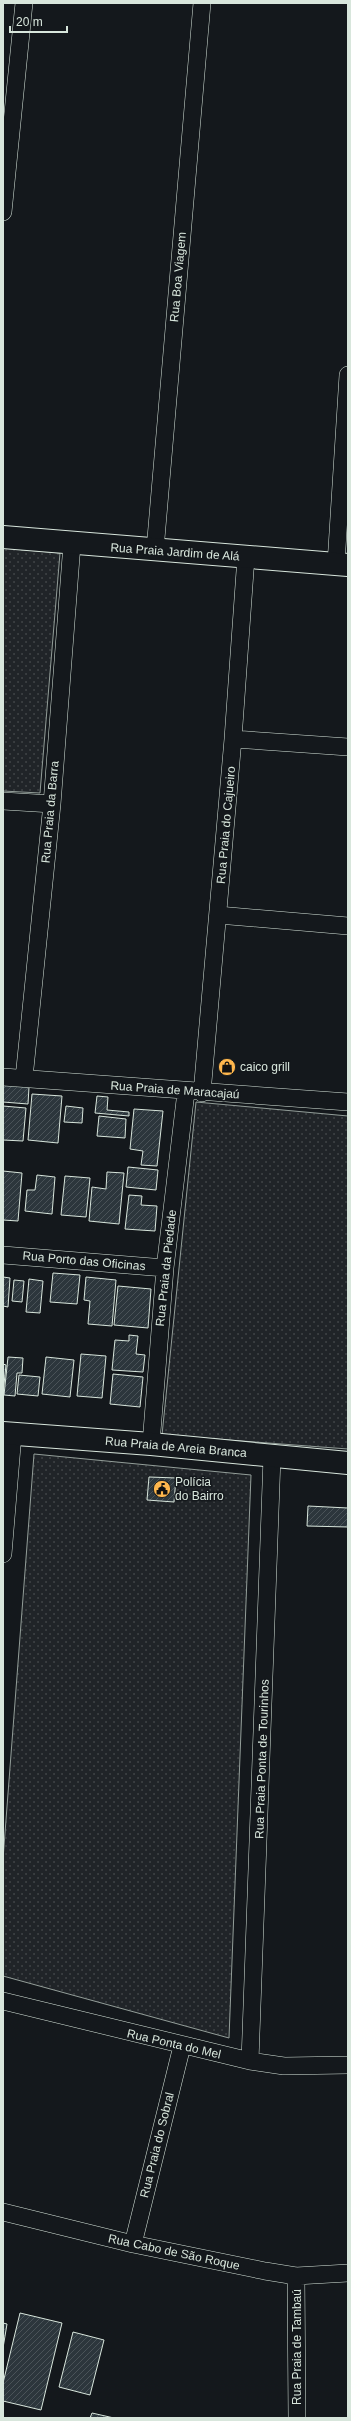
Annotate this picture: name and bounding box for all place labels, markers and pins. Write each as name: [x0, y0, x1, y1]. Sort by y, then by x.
shop icon: caico grill: [217, 1057, 237, 1077]
place label: caico grill: [240, 1060, 290, 1074]
place label: Polícia do Bairro: [175, 1475, 224, 1503]
public building icon: Polícia do Bairro: [152, 1479, 172, 1499]

